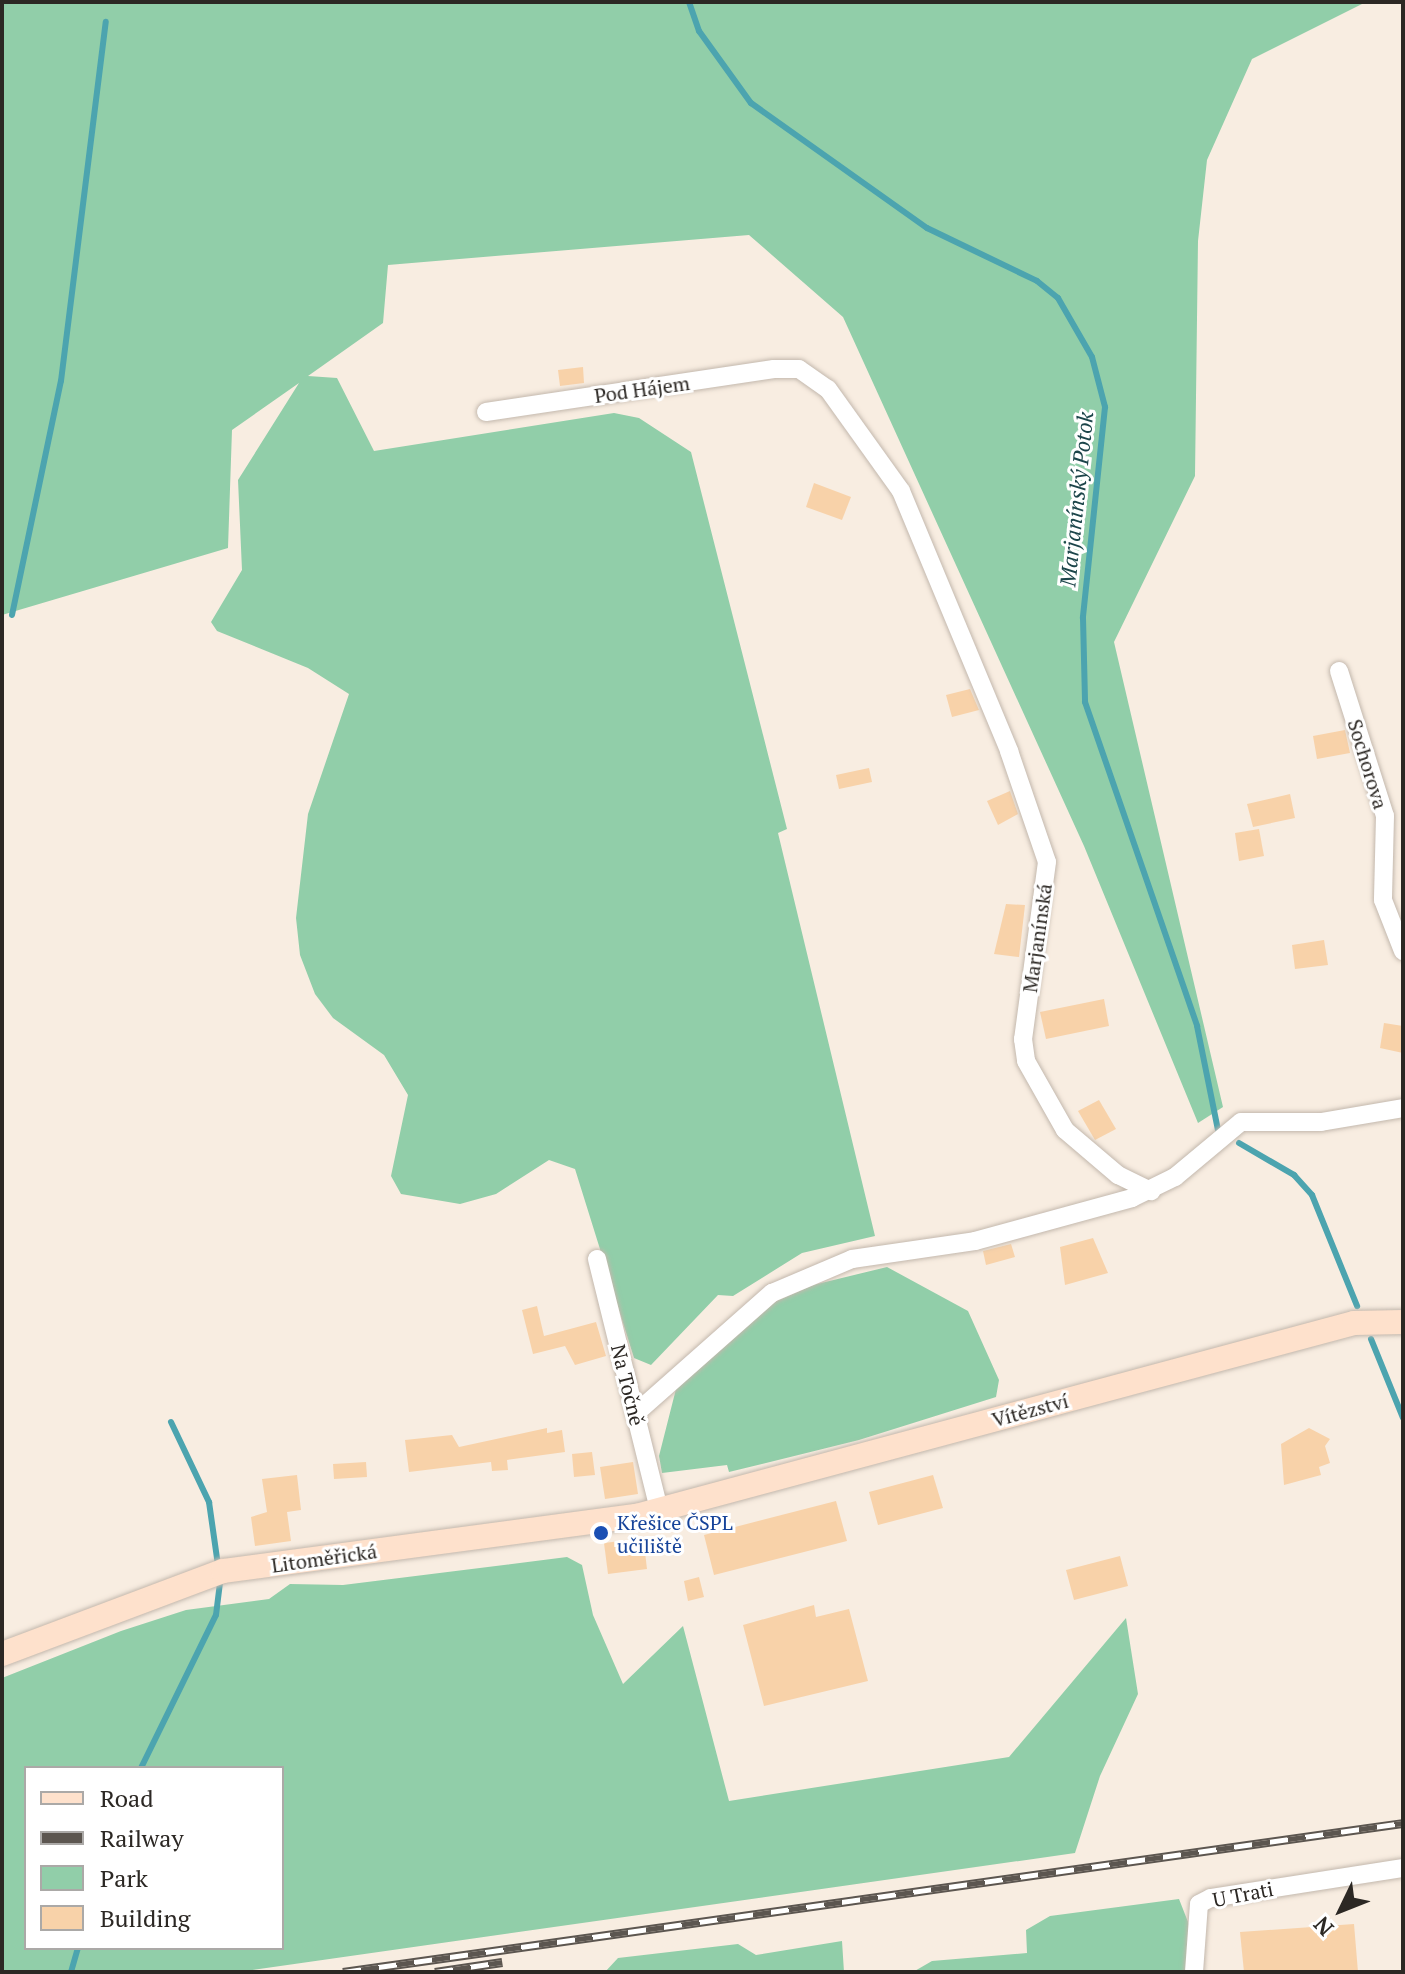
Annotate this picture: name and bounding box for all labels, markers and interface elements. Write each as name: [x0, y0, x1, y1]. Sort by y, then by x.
street label: Pod Hájem: [593, 370, 691, 408]
water label: Marjanínský Potok: [1054, 410, 1098, 588]
street label: Sochorova: [1343, 716, 1393, 812]
street label: Marjanínská: [1017, 882, 1057, 994]
street label: Na Točně: [606, 1342, 650, 1428]
street label: Vítězství: [989, 1388, 1071, 1432]
place label: Křešice ČSPL učiliště: [617, 1510, 733, 1557]
marker: Křešice ČSPL učiliště: [592, 1524, 610, 1542]
street label: Litoměřická: [270, 1539, 378, 1577]
legend: [24, 1766, 284, 1950]
text: Road: [100, 1782, 154, 1814]
text: Railway: [100, 1822, 184, 1854]
text: Park: [100, 1862, 148, 1894]
north arrow: [1301, 1870, 1381, 1950]
street label: U Trati: [1211, 1876, 1275, 1912]
text: Building: [100, 1902, 190, 1934]
text: N: [1307, 1911, 1339, 1943]

